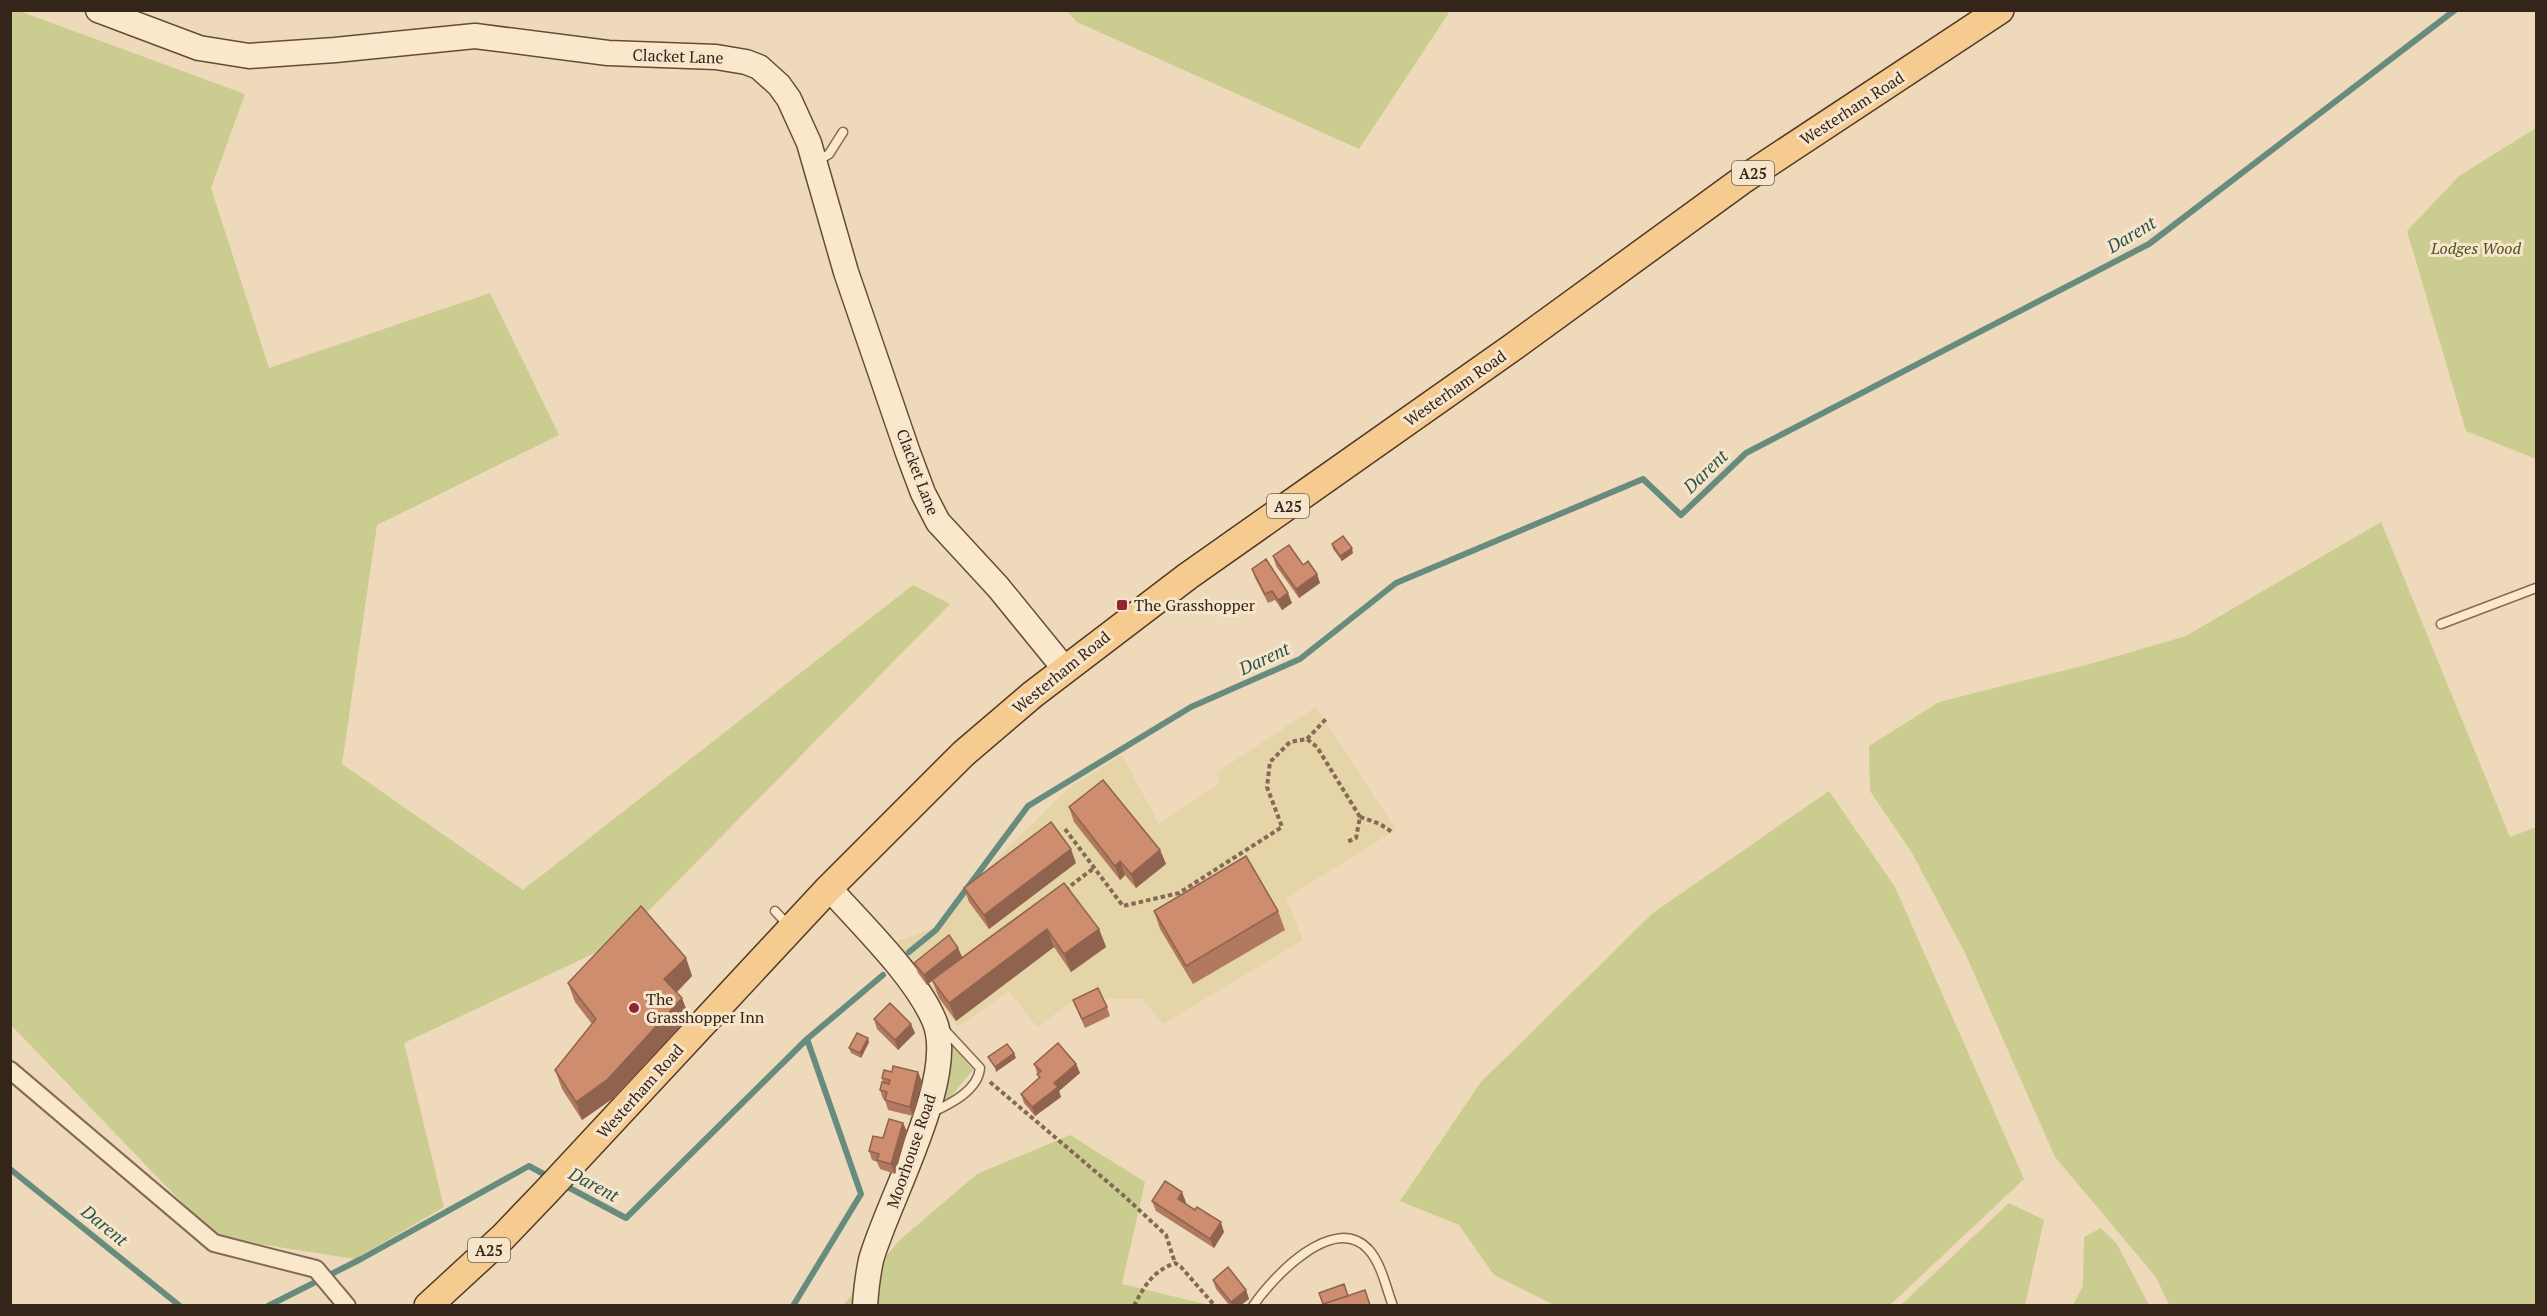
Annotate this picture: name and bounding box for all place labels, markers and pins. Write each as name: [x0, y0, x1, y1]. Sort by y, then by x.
place label: The Grasshopper: [1134, 594, 1256, 616]
marker: The Grasshopper: [1115, 598, 1129, 612]
place label: The Grasshopper Inn: [646, 988, 765, 1028]
marker: The Grasshopper Inn: [627, 1001, 641, 1015]

